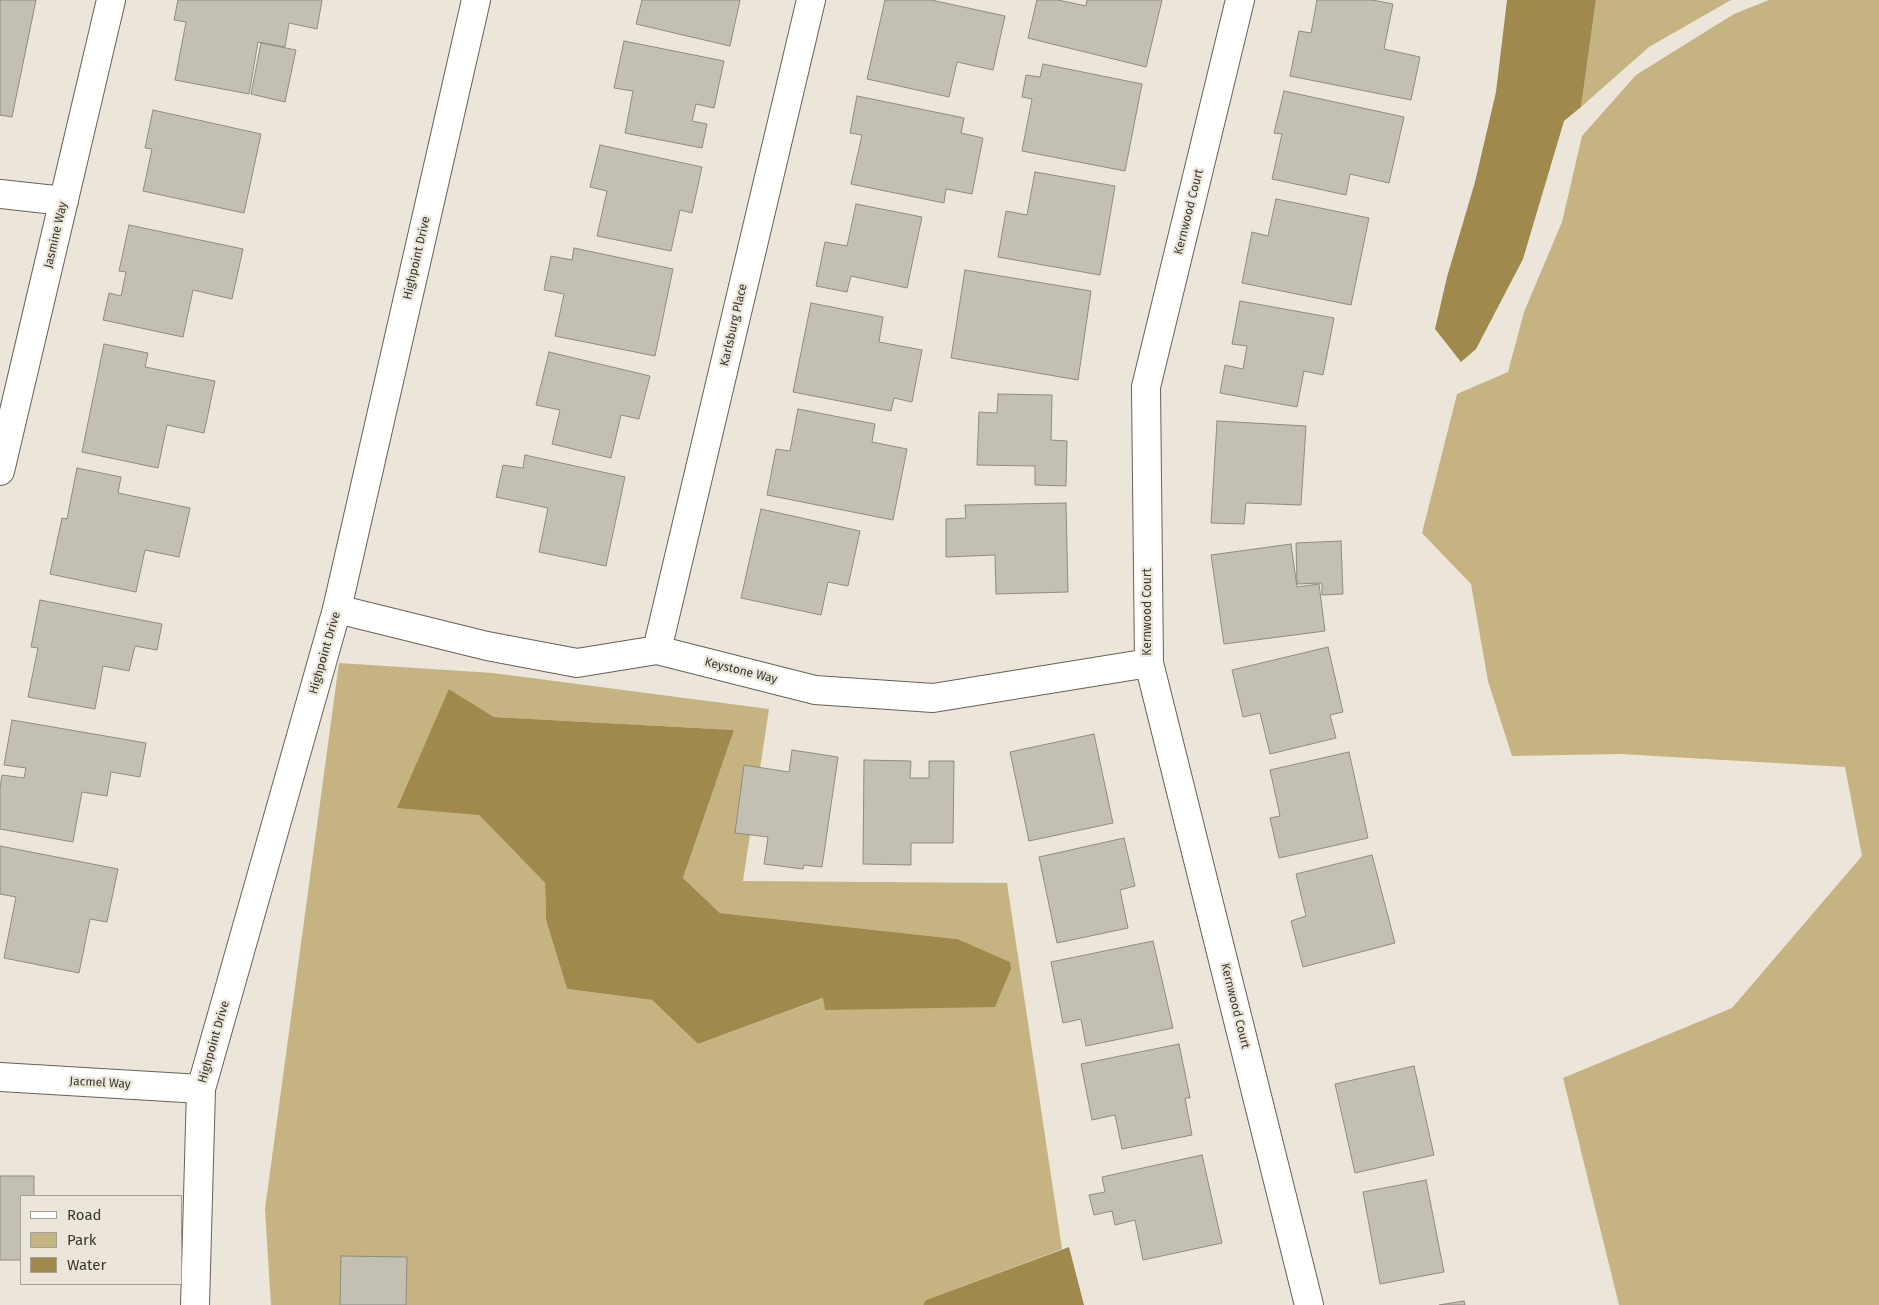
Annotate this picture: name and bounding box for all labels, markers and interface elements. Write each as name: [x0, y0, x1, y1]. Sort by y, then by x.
street label: Kernwood Court: [1171, 168, 1207, 256]
street label: Jasmine Way: [41, 200, 71, 270]
street label: Highpoint Drive: [400, 215, 434, 301]
street label: Karlsburg Place: [718, 282, 750, 368]
street label: Kernwood Court: [1141, 568, 1155, 656]
street label: Highpoint Drive: [306, 610, 344, 696]
street label: Keystone Way: [703, 655, 779, 687]
street label: Kernwood Court: [1217, 962, 1253, 1050]
street label: Highpoint Drive: [195, 999, 233, 1085]
street label: Jacmel Way: [69, 1074, 131, 1092]
legend: [20, 1195, 182, 1285]
text: Road: [67, 1206, 102, 1224]
text: Park: [67, 1231, 97, 1249]
text: Water: [67, 1256, 106, 1274]

